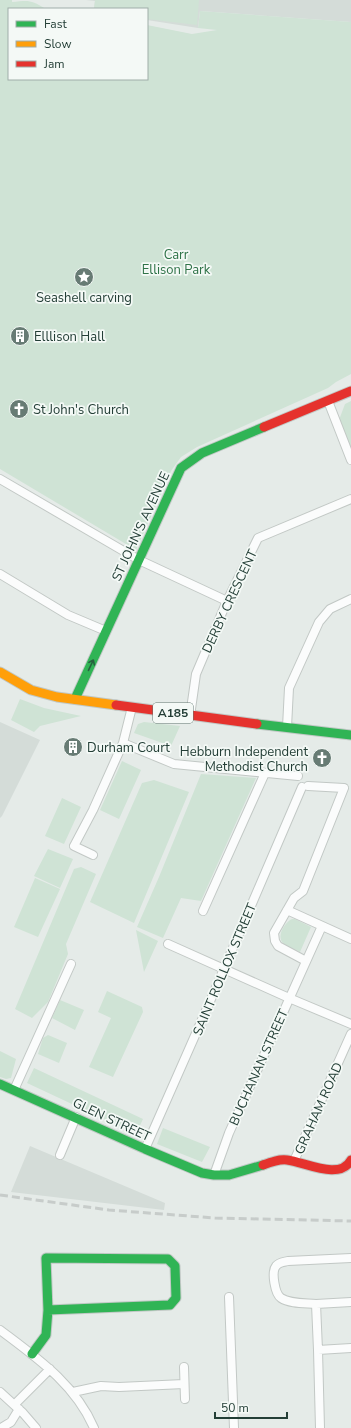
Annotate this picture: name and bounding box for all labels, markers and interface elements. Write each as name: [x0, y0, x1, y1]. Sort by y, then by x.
legend: [8, 8, 148, 80]
text: Fast: [44, 16, 67, 32]
text: Slow: [44, 36, 72, 52]
text: Jam: [43, 56, 65, 72]
park label: Carr Ellison Park: [142, 246, 211, 279]
place icon: Seashell carving: [73, 266, 95, 288]
place label: Seashell carving: [36, 289, 132, 307]
building icon: Elllison Hall: [9, 325, 31, 347]
place label: Elllison Hall: [34, 328, 105, 346]
church icon: St John's Church: [8, 398, 30, 420]
place label: St John's Church: [33, 401, 129, 419]
street label: ST JOHN'S AVENUE: [108, 469, 174, 584]
street label: DERBY CRESCENT: [198, 547, 262, 656]
one-way arrow: [88, 660, 95, 672]
road number: A185: [153, 703, 193, 723]
building icon: Durham Court: [62, 736, 84, 758]
place label: Durham Court: [87, 739, 170, 757]
place label: Hebburn Independent Methodist Church: [180, 743, 308, 776]
church icon: Hebburn Independent Methodist Church: [311, 747, 333, 769]
street label: SAINT ROLLOX STREET: [189, 900, 261, 1038]
street label: BUCHANAN STREET: [225, 1006, 293, 1128]
street label: GRAHAM ROAD: [291, 1060, 347, 1157]
street label: GLEN STREET: [70, 1094, 154, 1146]
scale bar: [215, 1394, 287, 1420]
text: 50 m: [221, 1400, 249, 1416]

